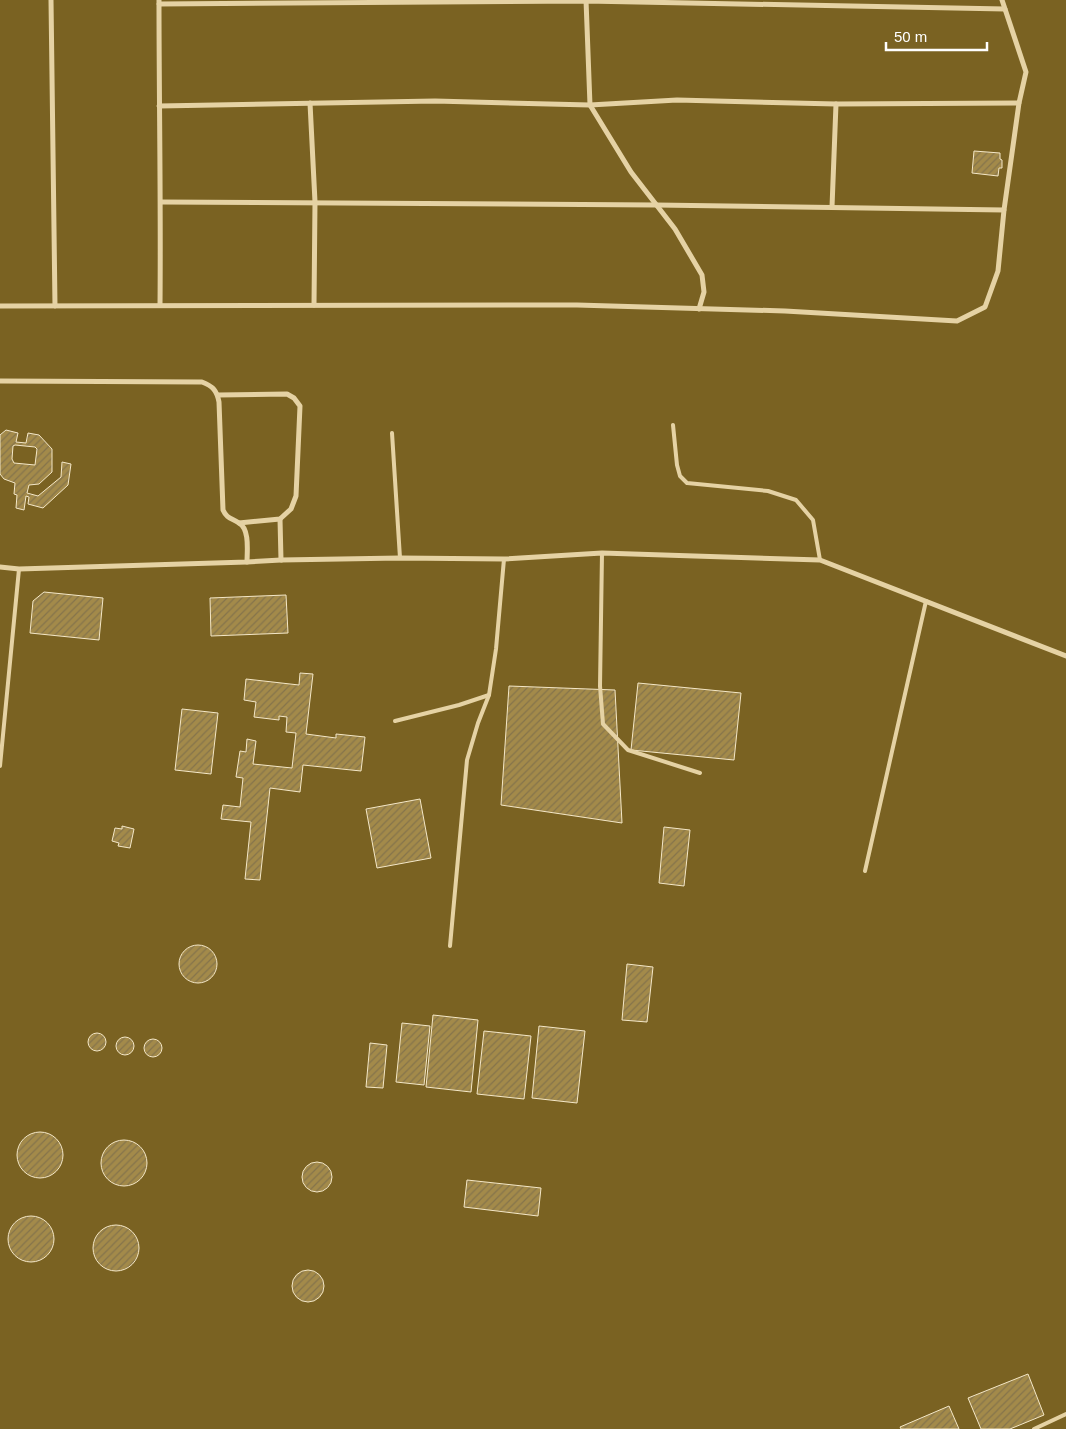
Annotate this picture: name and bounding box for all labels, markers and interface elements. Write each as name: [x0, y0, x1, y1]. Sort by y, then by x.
scale bar: [886, 20, 987, 52]
text: 50 m: [894, 28, 927, 45]

